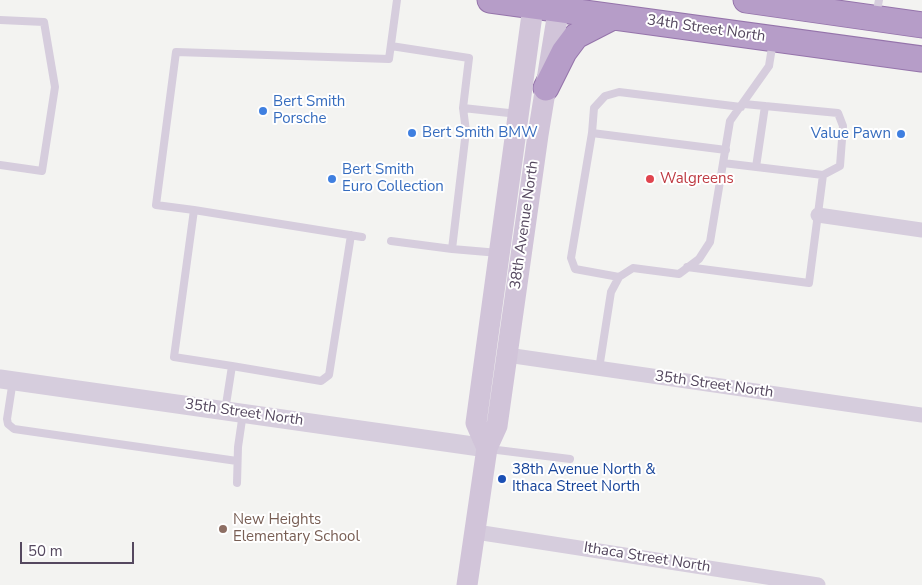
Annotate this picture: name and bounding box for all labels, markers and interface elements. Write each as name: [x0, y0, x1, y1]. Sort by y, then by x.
street label: 34th Street North: [646, 12, 766, 46]
place label: Bert Smith Porsche: [273, 93, 345, 128]
marker: Bert Smith Porsche: [257, 105, 269, 117]
place label: Bert Smith BMW: [422, 124, 538, 142]
place label: Value Pawn: [811, 125, 891, 143]
marker: Bert Smith BMW: [406, 127, 418, 139]
marker: Value Pawn: [895, 128, 907, 140]
street label: 38th Avenue North: [507, 160, 543, 290]
place label: Bert Smith Euro Collection: [342, 161, 444, 196]
place label: Walgreens: [660, 170, 734, 188]
marker: Bert Smith Euro Collection: [326, 173, 338, 185]
marker: Walgreens: [644, 173, 656, 185]
street label: 35th Street North: [654, 368, 774, 402]
street label: 35th Street North: [184, 396, 304, 430]
place label: 38th Avenue North & Ithaca Street North: [512, 461, 656, 496]
marker: 38th Avenue North & Ithaca Street North: [496, 473, 508, 485]
place label: New Heights Elementary School: [233, 511, 360, 546]
marker: New Heights Elementary School: [217, 523, 229, 535]
scale bar: [22, 532, 136, 564]
street label: Ithaca Street North: [582, 539, 712, 577]
text: 50 m: [28, 541, 63, 561]

